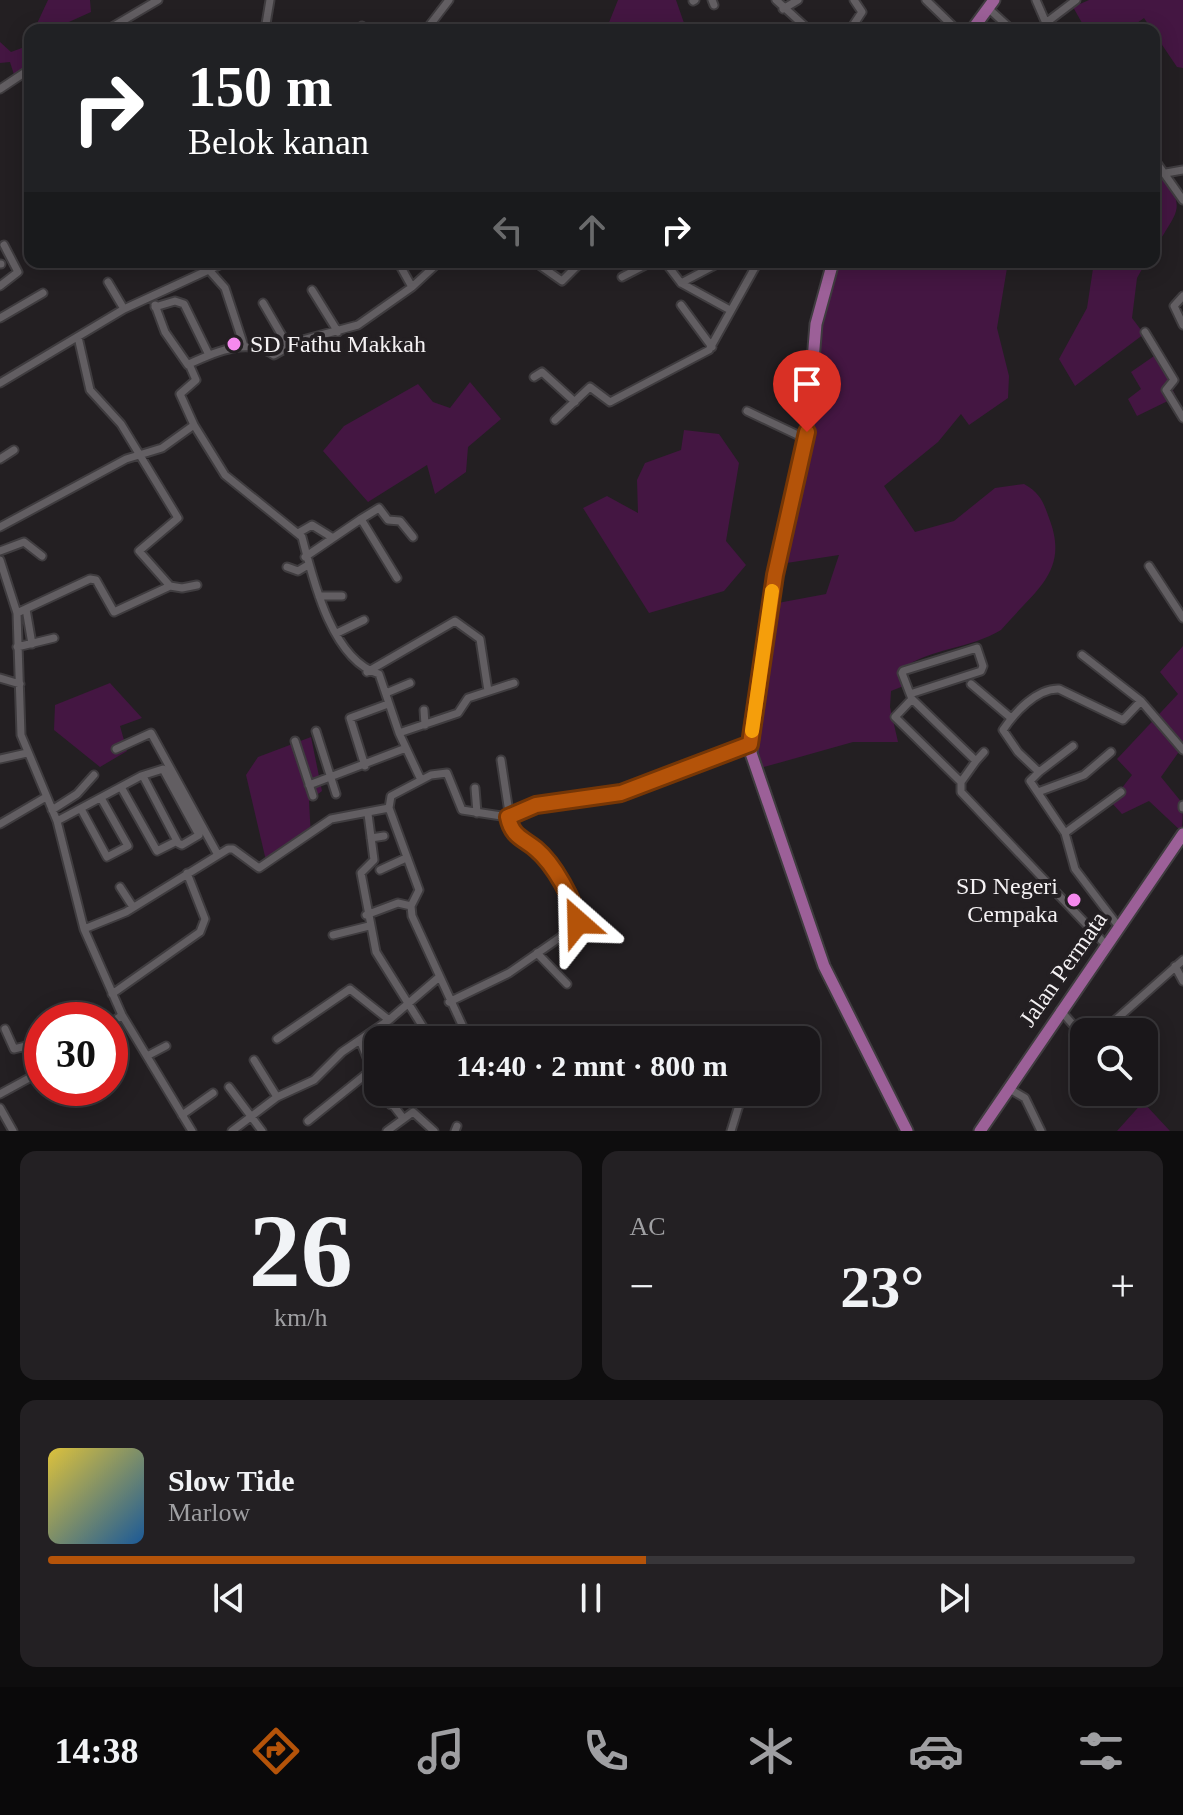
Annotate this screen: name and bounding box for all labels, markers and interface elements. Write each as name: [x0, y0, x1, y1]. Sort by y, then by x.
icon: right: [56, 56, 160, 160]
text: 150 m: [188, 56, 333, 118]
text: Belok kanan: [188, 122, 369, 162]
icon: left: [486, 208, 530, 252]
icon: ahead: [570, 208, 614, 252]
icon: right: [654, 208, 698, 252]
place label: SD Fathu Makkah: [250, 331, 426, 357]
marker: SD Fathu Makkah: [225, 335, 243, 353]
pin: [773, 350, 841, 432]
icon: arrive: [785, 362, 829, 406]
place label: SD Negeri Cempaka: [956, 873, 1058, 927]
position arrow: [536, 880, 620, 964]
marker: SD Negeri Cempaka: [1065, 891, 1083, 909]
street label: Jalan Permata: [1014, 906, 1112, 1031]
speed limit sign: 30: [24, 1002, 128, 1106]
map controls: [1070, 1018, 1158, 1106]
button: search: [1070, 1018, 1158, 1106]
text: 14:40 · 2 mnt · 800 m: [456, 1049, 728, 1082]
text: 26: [249, 1193, 353, 1308]
text: AC: [630, 1212, 666, 1241]
text: 23°: [840, 1254, 924, 1320]
text: −: [630, 1262, 654, 1311]
text: +: [1110, 1262, 1135, 1311]
text: km/h: [274, 1303, 327, 1332]
text: Slow Tide: [168, 1464, 294, 1497]
text: Marlow: [168, 1498, 250, 1527]
icon: previous: [207, 1576, 251, 1620]
icon: pause: [569, 1576, 613, 1620]
icon: next: [932, 1576, 976, 1620]
icon: directions: [248, 1723, 304, 1779]
icon: music: [413, 1723, 469, 1779]
icon: phone: [578, 1723, 634, 1779]
icon: climate: [743, 1723, 799, 1779]
icon: car: [908, 1723, 964, 1779]
icon: filters: [1073, 1723, 1129, 1779]
text: 14:38: [55, 1731, 139, 1771]

